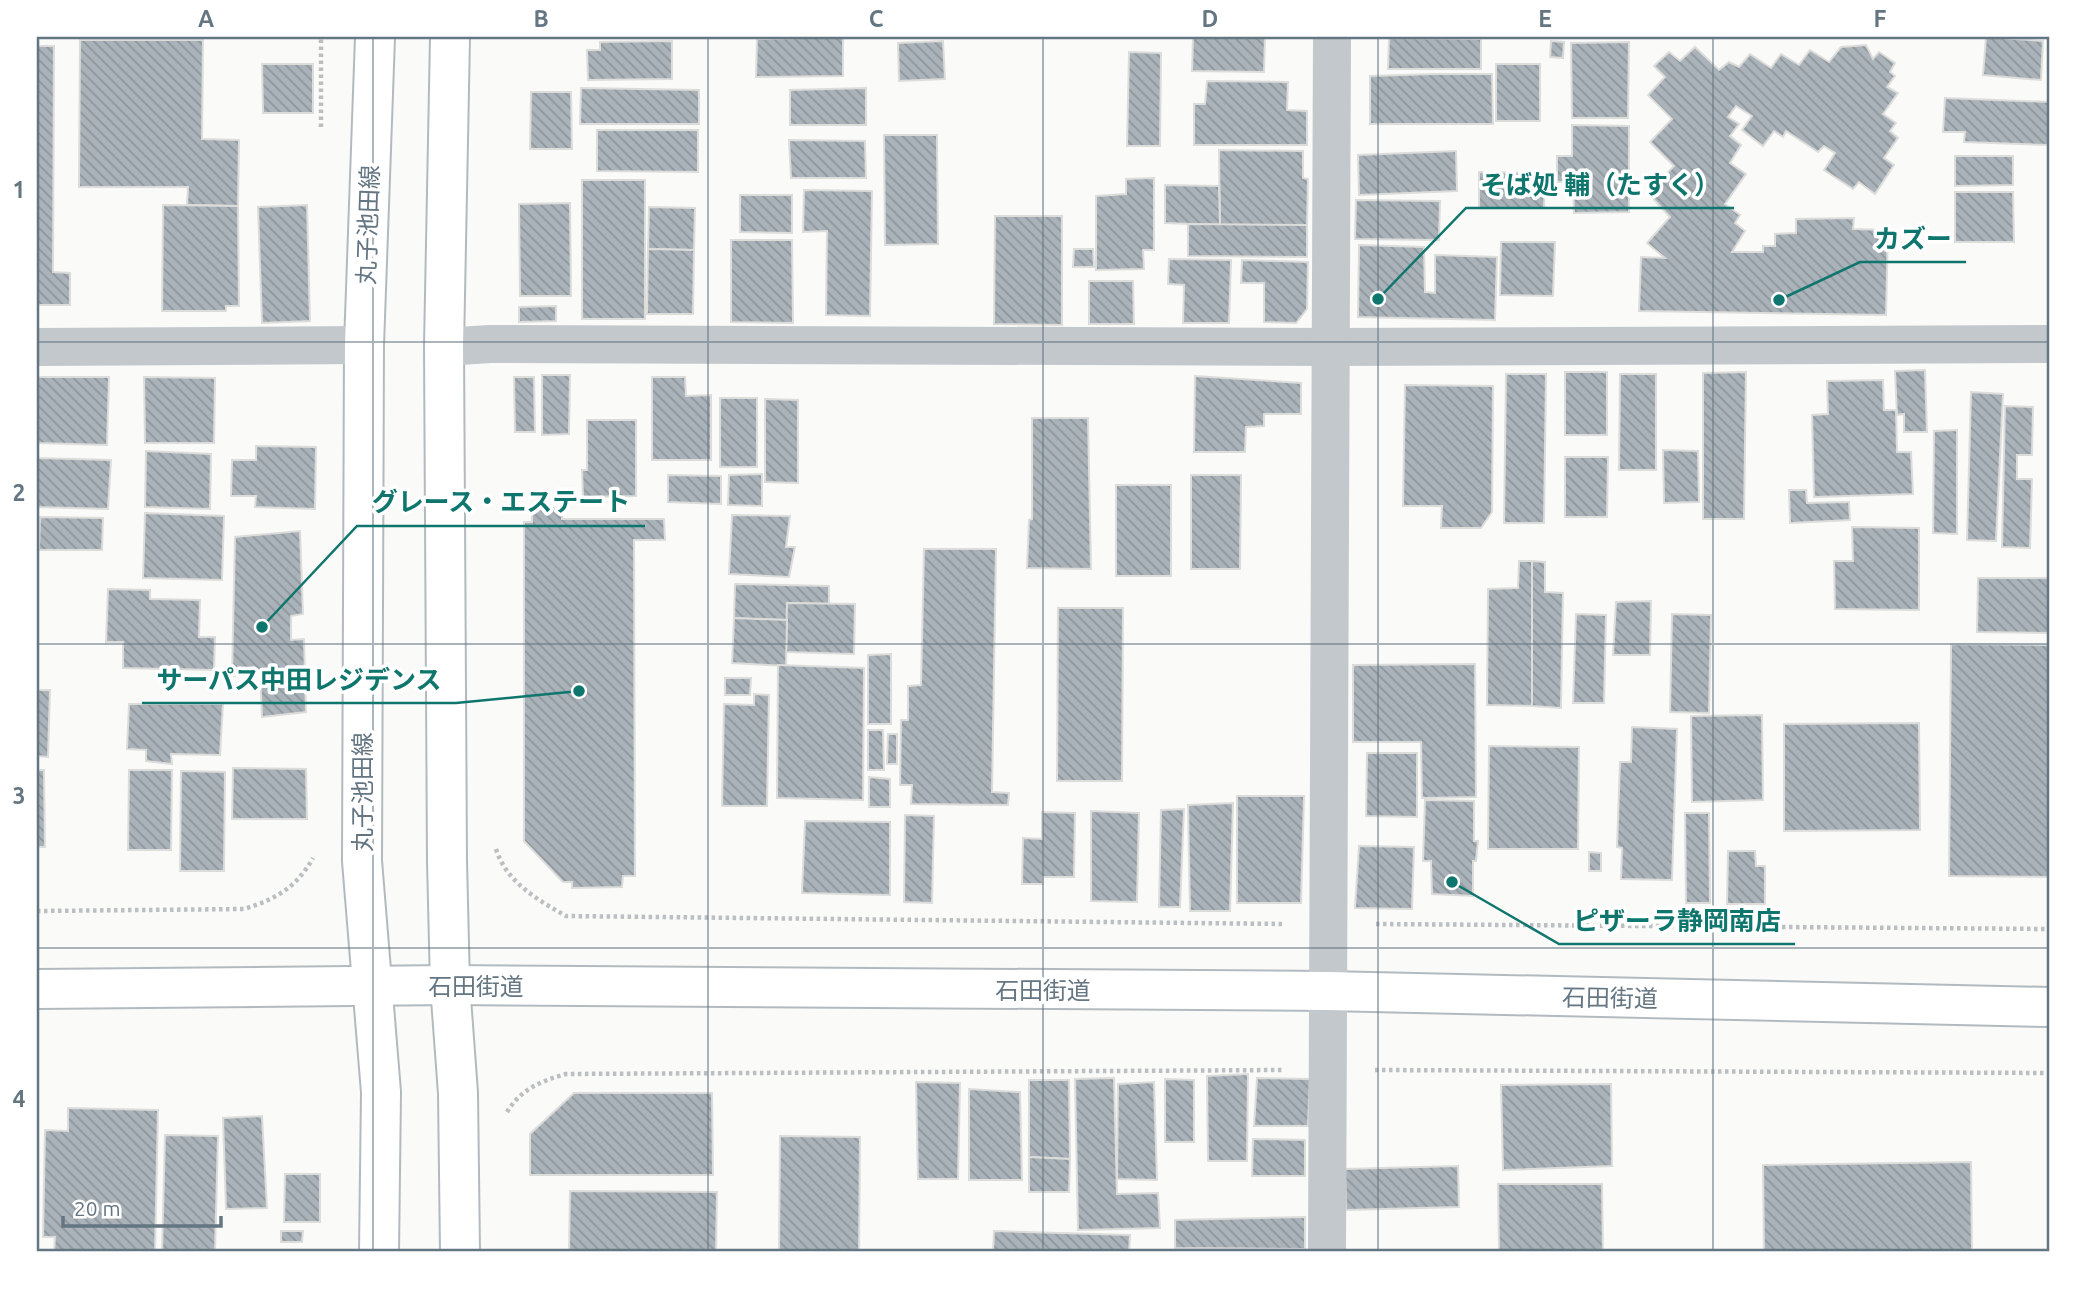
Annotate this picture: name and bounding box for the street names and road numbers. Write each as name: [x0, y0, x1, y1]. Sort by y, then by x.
street label: 丸子池田線: [352, 165, 384, 285]
street label: 丸子池田線: [349, 732, 376, 852]
street label: 石田街道: [428, 973, 524, 1000]
street label: 石田街道: [995, 977, 1091, 1004]
street label: 石田街道: [1562, 984, 1658, 1012]

